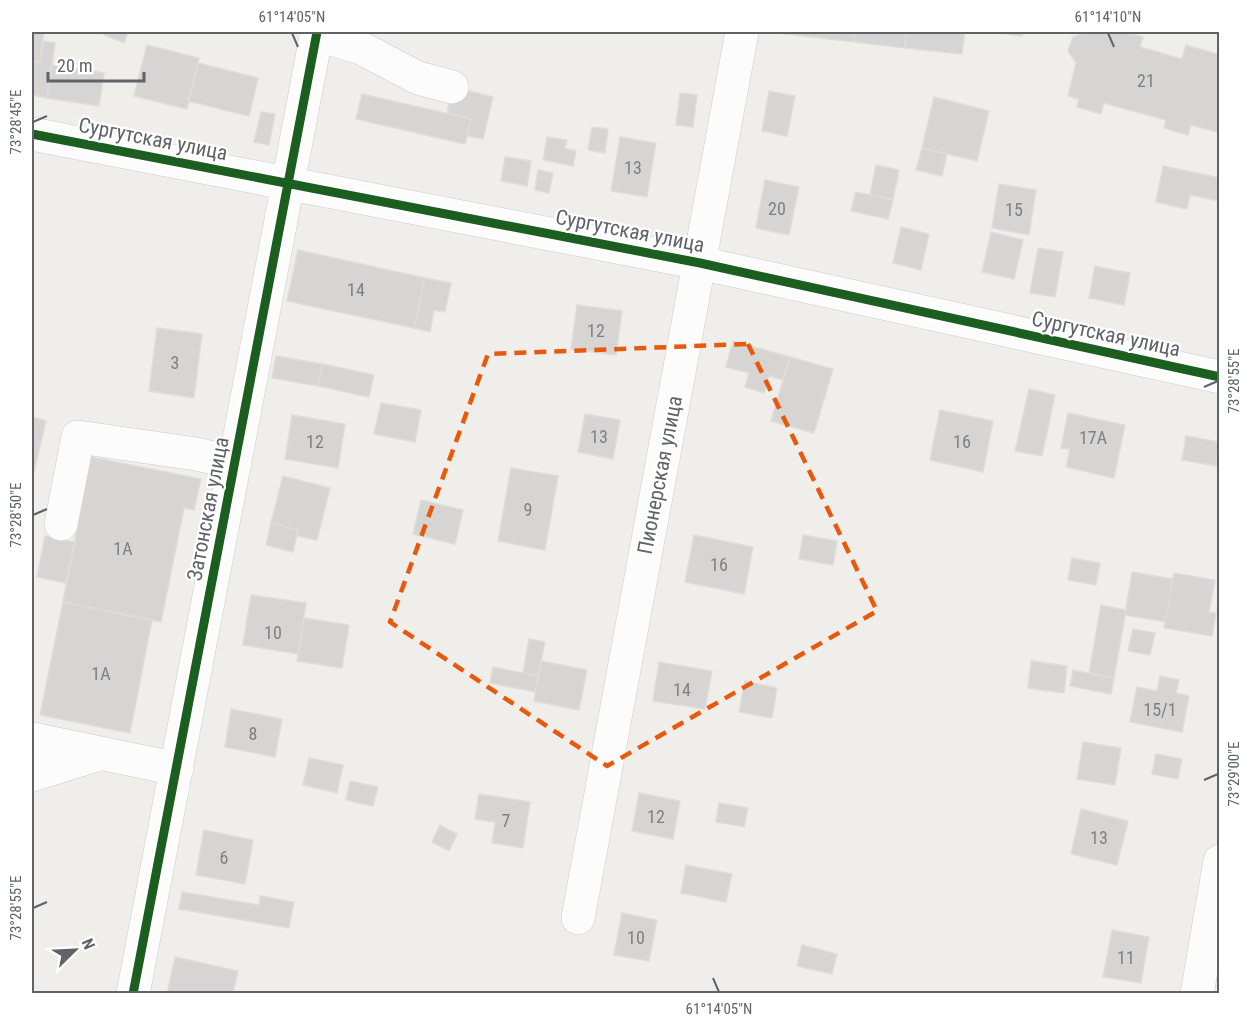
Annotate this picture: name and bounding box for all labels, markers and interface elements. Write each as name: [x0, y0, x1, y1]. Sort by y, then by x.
text: 61°14'05"N: [259, 8, 325, 26]
text: 61°14'10"N: [1075, 8, 1141, 26]
scale bar: [48, 45, 144, 83]
text: 20 m: [57, 55, 92, 76]
house number: 21: [1137, 70, 1155, 91]
text: 73°28'45"E: [7, 90, 25, 154]
street label: Сургутская улица: [76, 113, 230, 165]
house number: 13: [624, 157, 642, 178]
house number: 20: [768, 198, 786, 219]
house number: 15: [1005, 199, 1023, 220]
street label: Сургутская улица: [553, 205, 707, 257]
house number: 14: [347, 279, 365, 300]
street label: Сургутская улица: [1030, 307, 1182, 361]
house number: 12: [587, 320, 605, 341]
text: 73°28'55"E: [1225, 349, 1243, 413]
house number: 3: [171, 352, 179, 373]
street label: Пионерская улица: [633, 394, 687, 556]
house number: 13: [590, 426, 608, 447]
house number: 17А: [1079, 427, 1108, 448]
house number: 12: [306, 431, 324, 452]
house number: 16: [953, 431, 971, 452]
street label: Затонская улица: [182, 435, 234, 583]
text: 73°28'50"E: [7, 483, 25, 547]
house number: 9: [524, 499, 532, 520]
house number: 1А: [113, 538, 133, 559]
house number: 16: [710, 554, 728, 575]
house number: 10: [264, 622, 282, 643]
house number: 1А: [91, 663, 111, 684]
house number: 14: [673, 679, 691, 700]
house number: 15/1: [1143, 699, 1177, 720]
house number: 8: [249, 723, 257, 744]
text: 73°29'00"E: [1225, 742, 1243, 806]
house number: 12: [647, 806, 665, 827]
house number: 7: [502, 810, 511, 831]
house number: 13: [1090, 827, 1108, 848]
house number: 6: [220, 847, 228, 868]
text: 73°28'55"E: [7, 876, 25, 940]
north arrow: [45, 920, 105, 980]
house number: 10: [627, 927, 645, 948]
text: N: [78, 936, 99, 952]
house number: 11: [1117, 947, 1135, 968]
text: 61°14'05"N: [686, 1000, 752, 1018]

